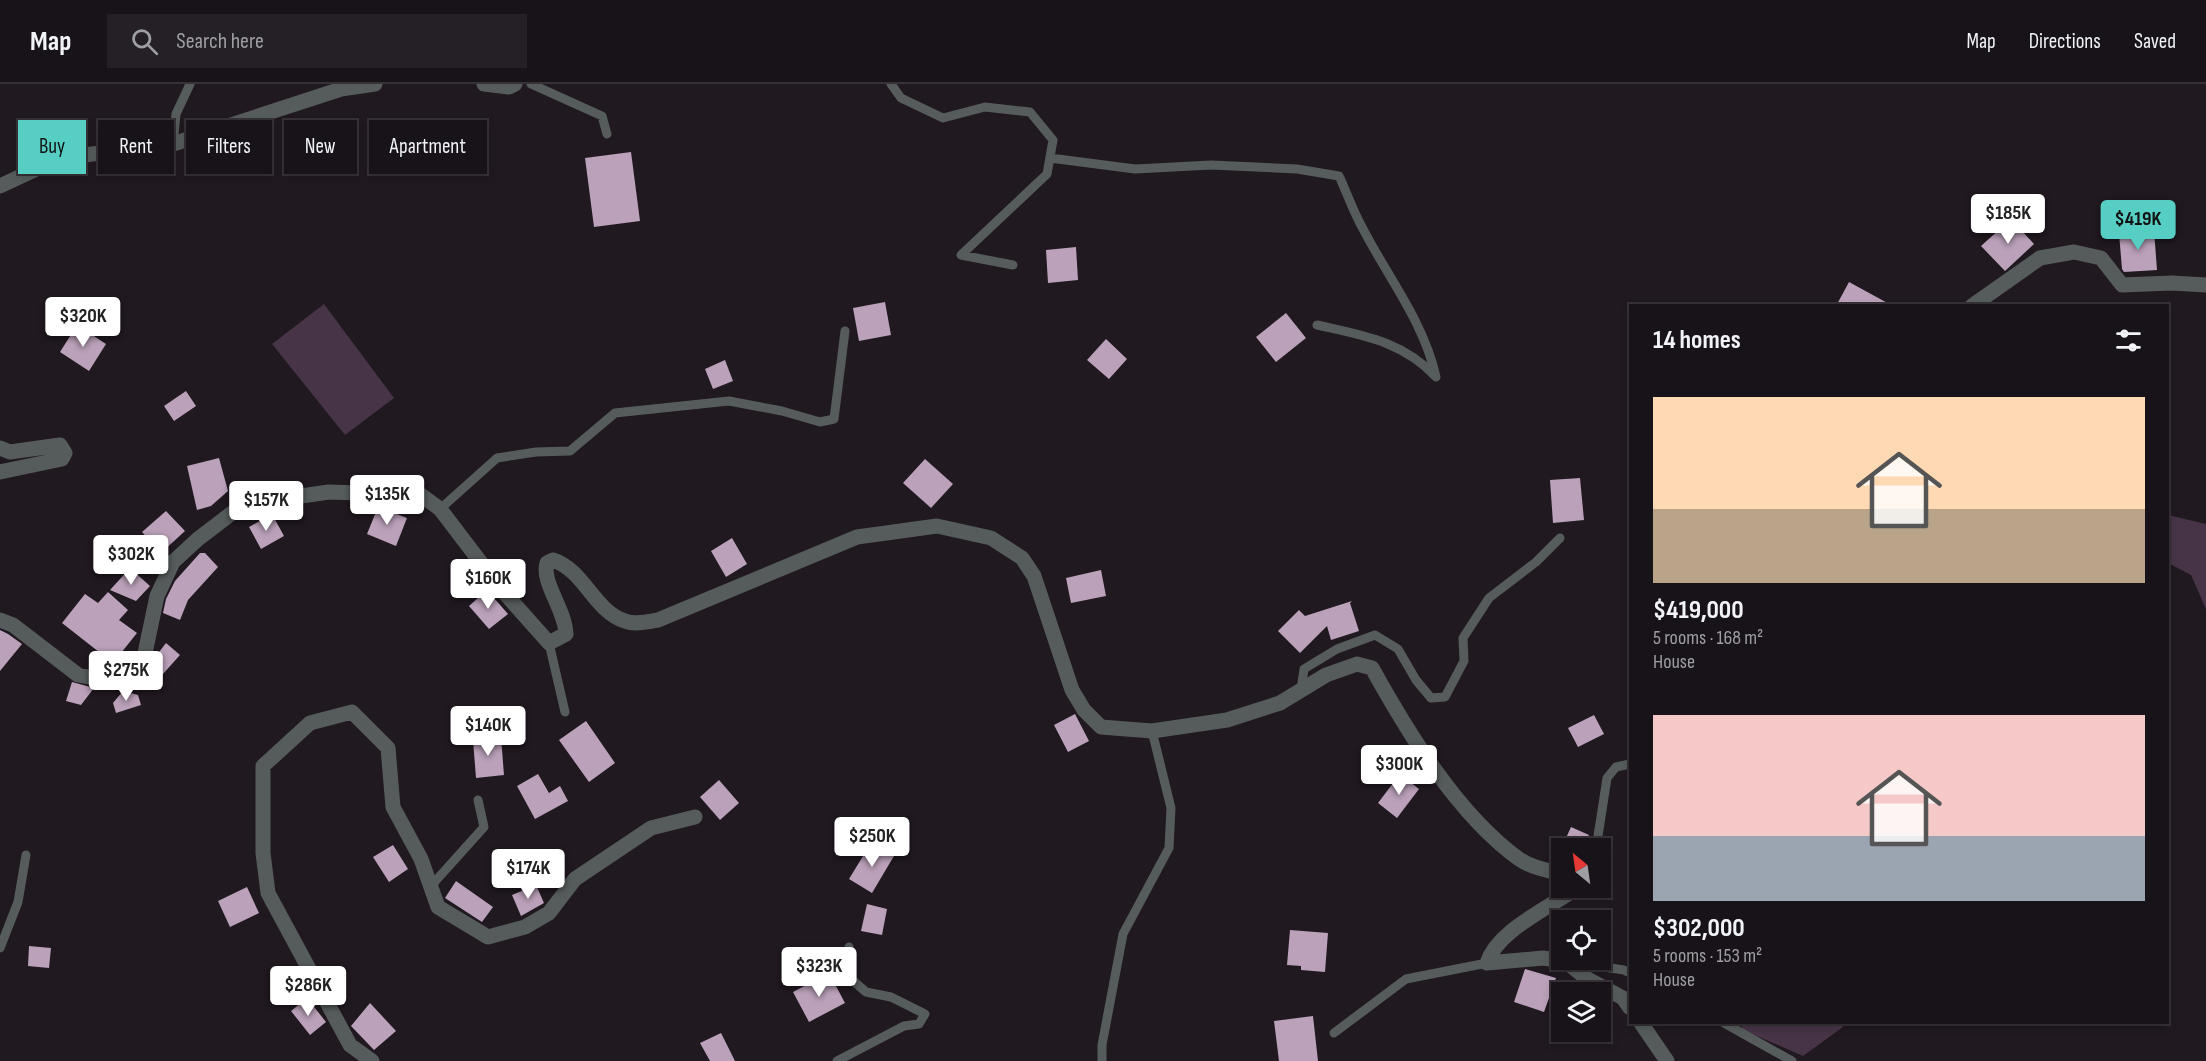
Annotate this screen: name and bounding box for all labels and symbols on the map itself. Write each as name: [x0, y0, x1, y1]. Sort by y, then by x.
pin: $185K: [1966, 194, 2050, 245]
pin: $419K: [2096, 200, 2180, 251]
pin: $320K: [41, 297, 125, 348]
pin: $135K: [345, 475, 429, 526]
pin: $157K: [224, 481, 308, 532]
pin: $302K: [89, 535, 173, 586]
pin: $160K: [446, 559, 530, 610]
pin: $275K: [84, 651, 168, 702]
pin: $140K: [446, 706, 530, 757]
pin: $300K: [1357, 745, 1441, 796]
pin: $250K: [830, 817, 914, 868]
north arrow: [1551, 838, 1611, 898]
pin: $174K: [486, 849, 570, 900]
pin: $323K: [777, 947, 861, 998]
pin: $286K: [266, 966, 350, 1017]

